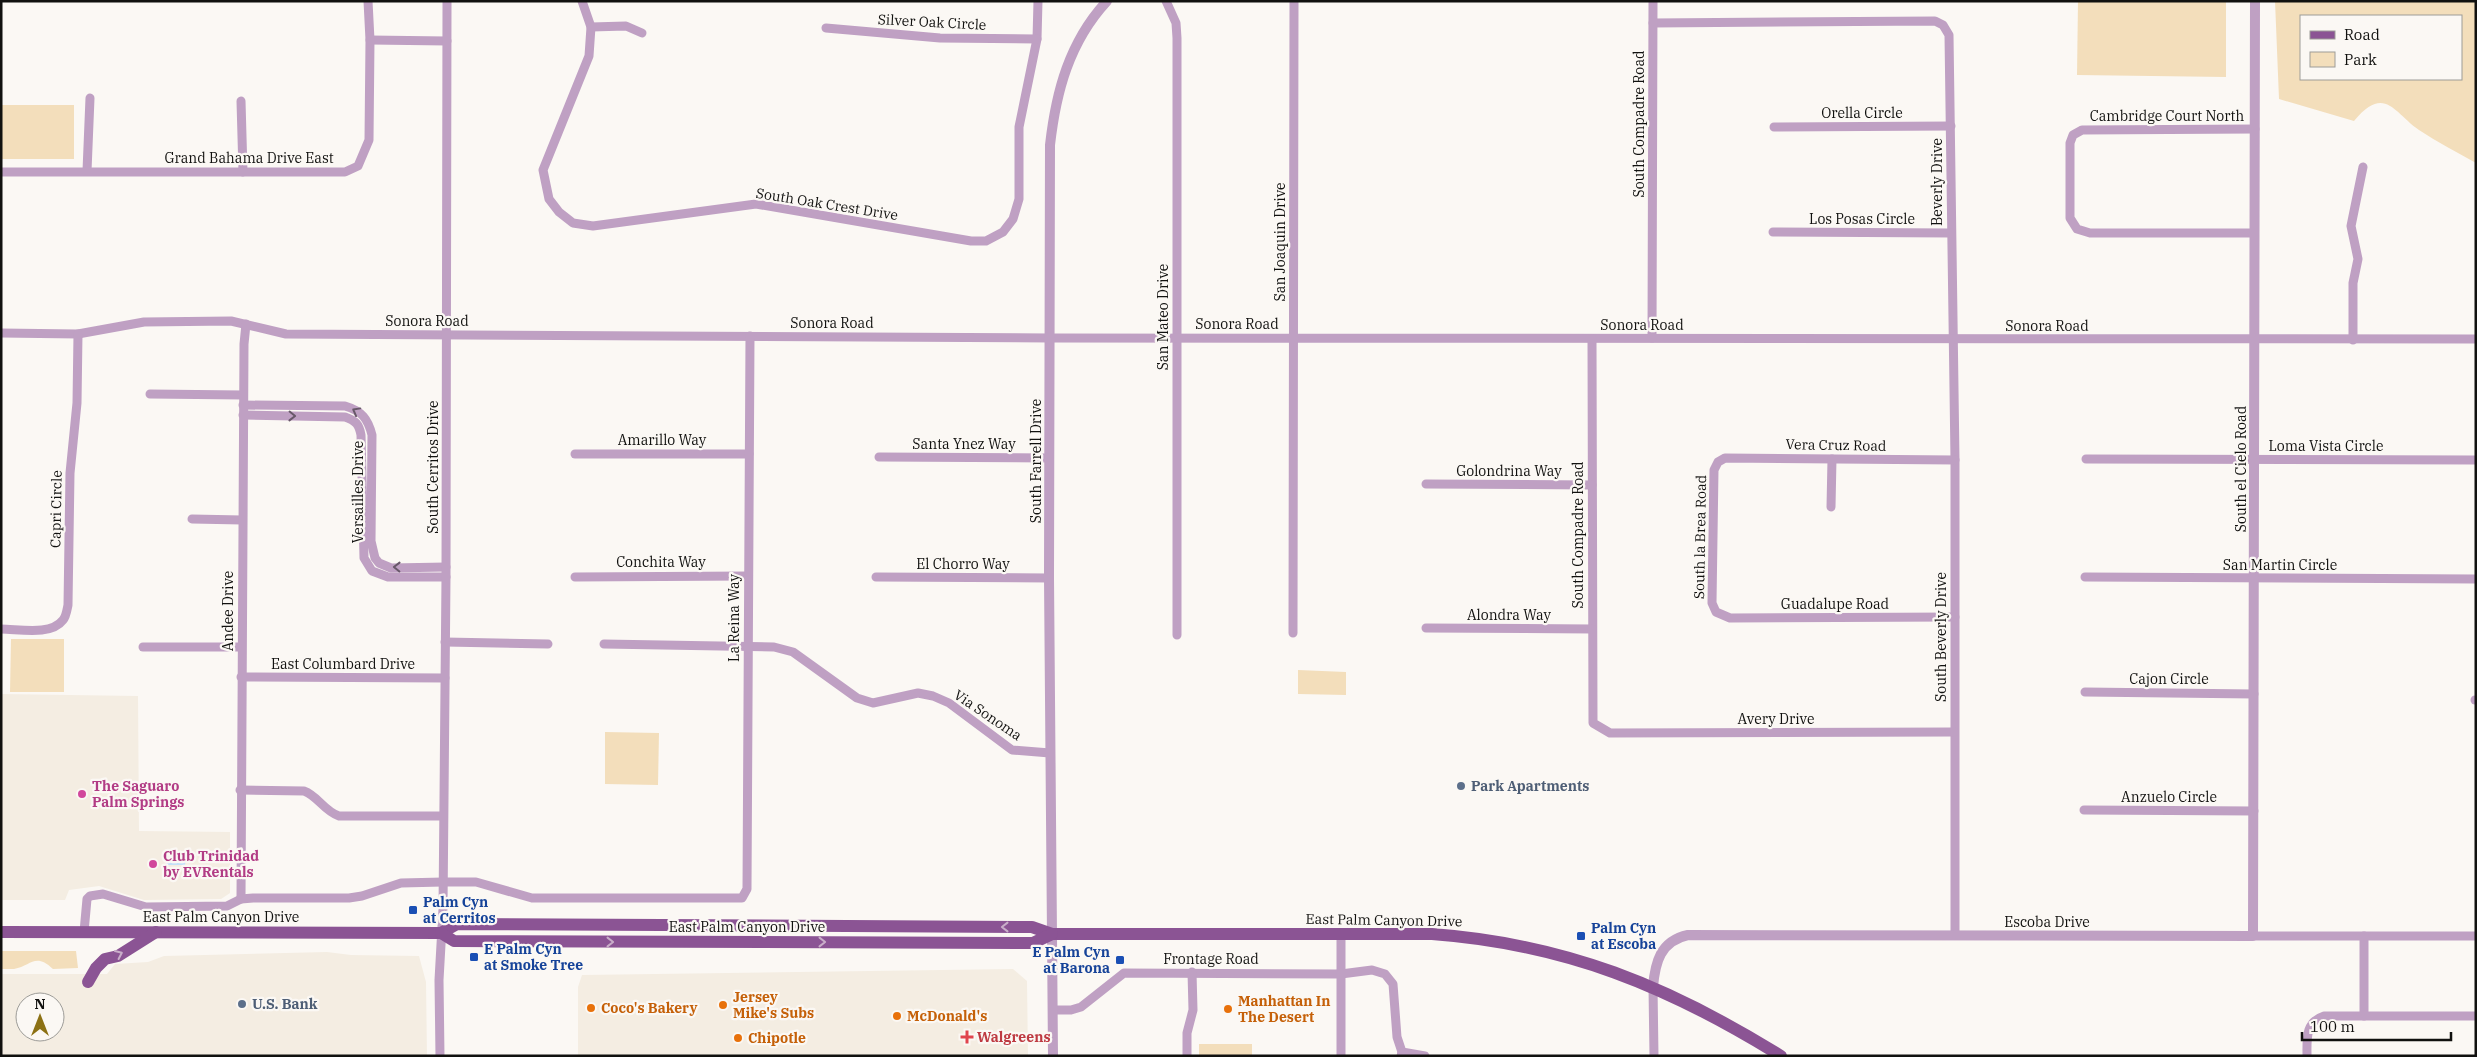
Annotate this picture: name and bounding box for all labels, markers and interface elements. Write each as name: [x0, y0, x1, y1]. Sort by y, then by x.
street label: Silver Oak Circle: [877, 10, 987, 34]
legend: [2300, 15, 2462, 80]
text: Road: [2344, 25, 2380, 44]
street label: South Compadre Road: [1630, 50, 1648, 198]
text: Park: [2344, 50, 2377, 69]
street label: Orella Circle: [1821, 104, 1903, 122]
street label: Cambridge Court North: [2090, 107, 2245, 125]
street label: Beverly Drive: [1928, 138, 1946, 226]
street label: Grand Bahama Drive East: [164, 149, 334, 167]
street label: San Joaquin Drive: [1271, 183, 1289, 302]
street label: South Oak Crest Drive: [755, 184, 899, 224]
street label: Los Posas Circle: [1809, 210, 1915, 228]
street label: San Mateo Drive: [1154, 264, 1172, 370]
street label: Sonora Road: [385, 312, 469, 330]
street label: Sonora Road: [790, 314, 874, 332]
street label: Sonora Road: [1195, 315, 1279, 333]
street label: Sonora Road: [1600, 316, 1684, 334]
street label: Sonora Road: [2005, 317, 2089, 335]
street label: South Farrell Drive: [1027, 399, 1045, 523]
street label: South Cerritos Drive: [424, 400, 442, 534]
street label: South el Cielo Road: [2232, 405, 2250, 532]
one-way arrow: [352, 408, 361, 418]
one-way arrow: [288, 411, 296, 421]
street label: Amarillo Way: [618, 431, 707, 449]
street label: Santa Ynez Way: [912, 435, 1016, 453]
street label: Vera Cruz Road: [1785, 435, 1887, 455]
street label: Loma Vista Circle: [2268, 437, 2384, 455]
street label: Versailles Drive: [349, 441, 367, 543]
street label: South Compadre Road: [1569, 461, 1587, 609]
street label: Golondrina Way: [1456, 462, 1562, 480]
street label: Capri Circle: [46, 470, 66, 548]
street label: South la Brea Road: [1690, 474, 1710, 599]
street label: Conchita Way: [616, 553, 706, 571]
street label: El Chorro Way: [916, 555, 1010, 573]
street label: San Martin Circle: [2223, 556, 2337, 574]
one-way arrow: [393, 562, 401, 573]
street label: Andee Drive: [219, 571, 237, 651]
street label: South Beverly Drive: [1932, 572, 1950, 702]
street label: La Reina Way: [725, 574, 743, 662]
street label: Guadalupe Road: [1781, 595, 1890, 613]
street label: Alondra Way: [1467, 606, 1551, 624]
street label: East Columbard Drive: [271, 655, 415, 673]
street label: Cajon Circle: [2129, 670, 2209, 688]
street label: Via Sonoma: [951, 686, 1026, 745]
street label: Avery Drive: [1738, 710, 1814, 728]
place label: The Saguaro Palm Springs: [92, 777, 184, 811]
place label: Park Apartments: [1471, 777, 1589, 795]
marker: Park Apartments: [1455, 780, 1467, 792]
marker: The Saguaro Palm Springs: [76, 788, 88, 800]
street label: Anzuelo Circle: [2121, 788, 2217, 806]
place label: Club Trinidad by EVRentals: [163, 847, 259, 881]
marker: Club Trinidad by EVRentals: [147, 858, 159, 870]
place label: Palm Cyn at Cerritos: [423, 893, 496, 927]
marker: Palm Cyn at Cerritos: [407, 904, 419, 916]
street label: East Palm Canyon Drive: [143, 908, 299, 926]
street label: East Palm Canyon Drive: [1306, 910, 1462, 930]
street label: Escoba Drive: [2004, 913, 2090, 931]
street label: East Palm Canyon Drive: [669, 918, 825, 936]
place label: Palm Cyn at Escoba: [1591, 919, 1656, 953]
one-way arrow: [1001, 922, 1008, 932]
marker: Palm Cyn at Escoba: [1575, 930, 1587, 942]
one-way arrow: [607, 937, 615, 947]
one-way arrow: [818, 937, 826, 947]
place label: E Palm Cyn at Smoke Tree: [484, 940, 583, 974]
place label: E Palm Cyn at Barona: [1032, 943, 1110, 977]
one-way arrow: [114, 950, 123, 960]
street label: Frontage Road: [1163, 950, 1259, 968]
marker: E Palm Cyn at Smoke Tree: [468, 951, 480, 963]
marker: E Palm Cyn at Barona: [1114, 954, 1126, 966]
place label: Jersey Mike's Subs: [733, 988, 814, 1022]
north arrow: [15, 992, 65, 1042]
place label: Manhattan In The Desert: [1238, 992, 1331, 1026]
text: N: [34, 995, 46, 1013]
place label: U.S. Bank: [252, 995, 318, 1013]
marker: U.S. Bank: [236, 998, 248, 1010]
place label: Coco's Bakery: [601, 999, 697, 1017]
marker: Jersey Mike's Subs: [717, 999, 729, 1011]
marker: Coco's Bakery: [585, 1002, 597, 1014]
marker: Manhattan In The Desert: [1222, 1003, 1234, 1015]
place label: McDonald's: [907, 1007, 987, 1025]
marker: McDonald's: [891, 1010, 903, 1022]
scale bar: [2302, 1010, 2451, 1042]
text: 100 m: [2310, 1017, 2355, 1036]
place label: Walgreens: [977, 1028, 1051, 1046]
place label: Chipotle: [748, 1029, 806, 1047]
marker: Walgreens: [961, 1031, 973, 1043]
marker: Chipotle: [732, 1032, 744, 1044]

